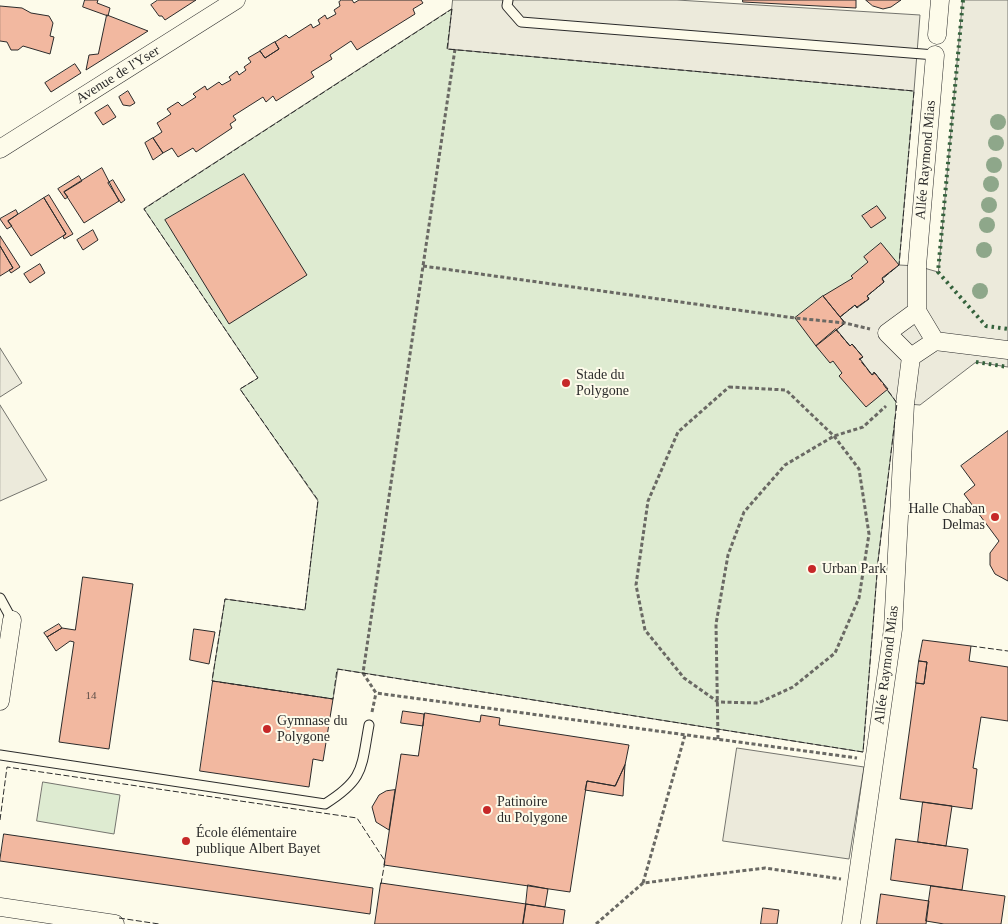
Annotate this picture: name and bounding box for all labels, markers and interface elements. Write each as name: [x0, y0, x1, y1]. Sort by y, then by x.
street label: Avenue de l'Yser: [73, 43, 163, 107]
street label: Allée Raymond Mias: [912, 100, 940, 220]
place label: Stade du Polygone: [576, 367, 629, 400]
marker: Stade du Polygone: [560, 377, 572, 389]
place label: Halle Chaban Delmas: [908, 501, 985, 534]
marker: Halle Chaban Delmas: [989, 511, 1001, 523]
place label: Urban Park: [822, 561, 886, 577]
marker: Urban Park: [806, 563, 818, 575]
street label: Allée Raymond Mias: [871, 605, 903, 725]
house number: 14: [85, 689, 96, 703]
place label: Gymnase du Polygone: [277, 713, 347, 746]
marker: Gymnase du Polygone: [261, 723, 273, 735]
place label: Patinoire du Polygone: [497, 794, 567, 826]
marker: Patinoire du Polygone: [481, 804, 493, 816]
place label: École élémentaire publique Albert Bayet: [196, 825, 320, 858]
marker: École élémentaire publique Albert Bayet: [180, 835, 192, 847]

